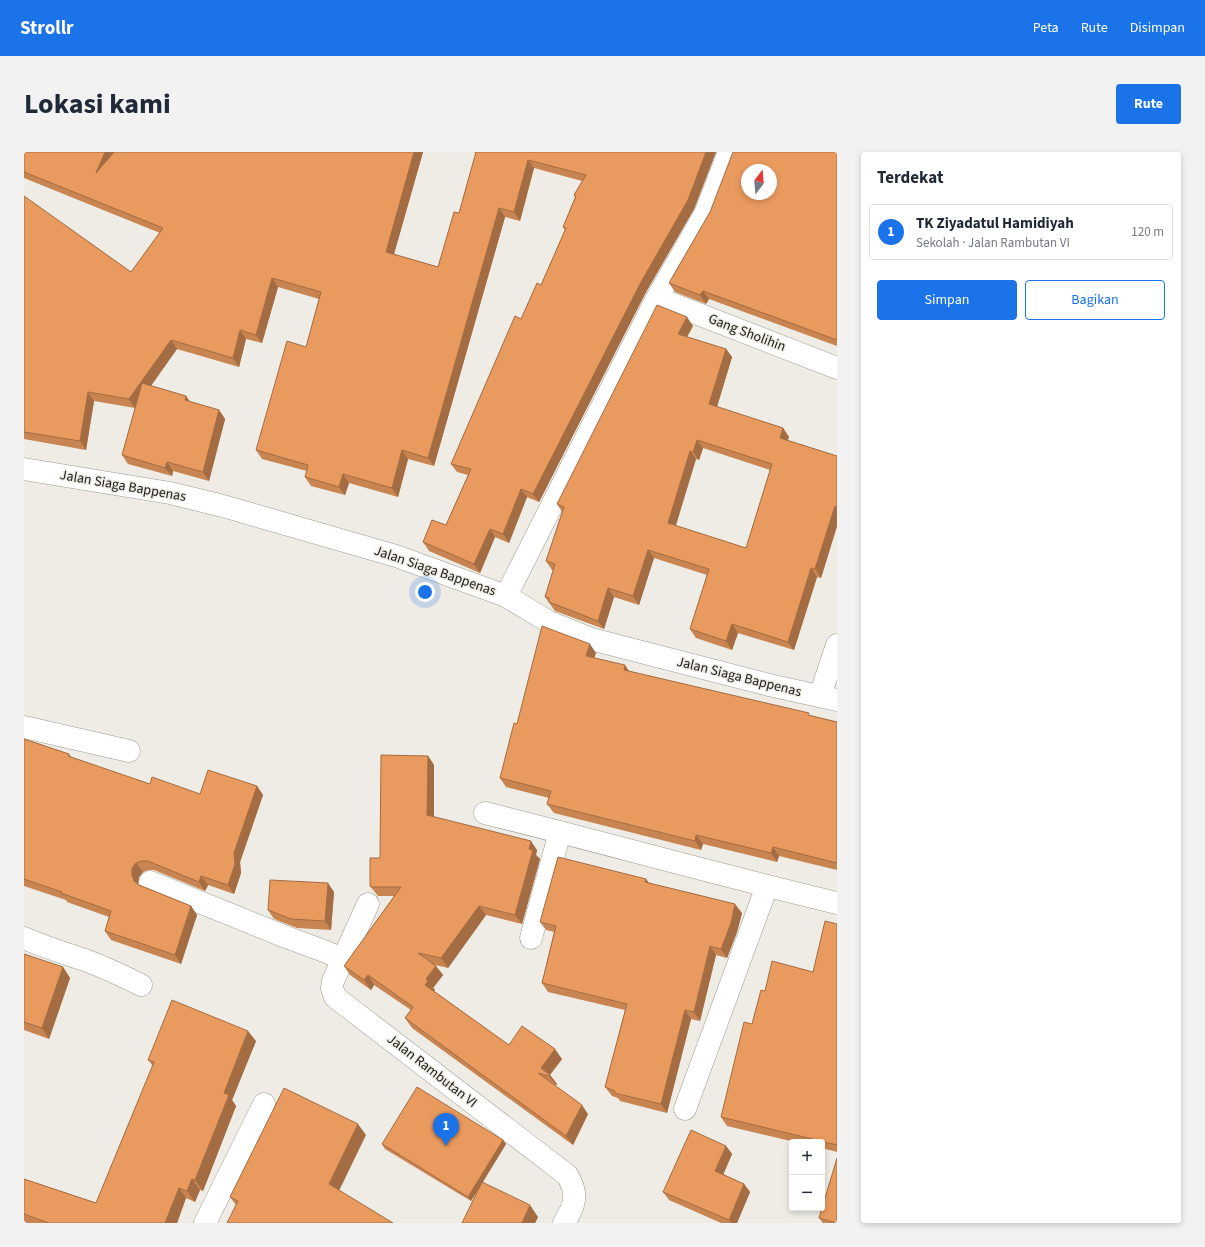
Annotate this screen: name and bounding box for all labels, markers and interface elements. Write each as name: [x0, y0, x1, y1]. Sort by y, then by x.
text: Strollr: [20, 15, 74, 42]
text: Peta: [1033, 18, 1059, 38]
text: Rute: [1081, 18, 1108, 38]
text: Disimpan: [1130, 18, 1185, 38]
text: Lokasi kami: [24, 84, 171, 124]
button: Rute: [1116, 84, 1181, 124]
north arrow: [741, 164, 777, 200]
text: Terdekat: [877, 166, 943, 190]
text: TK Ziyadatul Hamidiyah: [916, 213, 1074, 234]
text: 1: [888, 223, 894, 241]
text: 120 m: [1131, 223, 1164, 241]
text: Sekolah · Jalan Rambutan VI: [916, 234, 1070, 252]
button: Simpan: [877, 280, 1017, 320]
button: Bagikan: [1025, 280, 1165, 320]
street label: Gang Sholihin: [705, 309, 789, 357]
street label: Jalan Siaga Bappenas: [58, 465, 188, 507]
street label: Jalan Siaga Bappenas: [371, 541, 499, 601]
your location: [415, 582, 435, 602]
street label: Jalan Siaga Bappenas: [675, 652, 804, 702]
street label: Jalan Rambutan VI: [383, 1029, 481, 1113]
pin: 1: [433, 1113, 459, 1146]
map controls: [789, 1139, 825, 1211]
button: +: [789, 1139, 825, 1175]
button: −: [789, 1175, 825, 1211]

